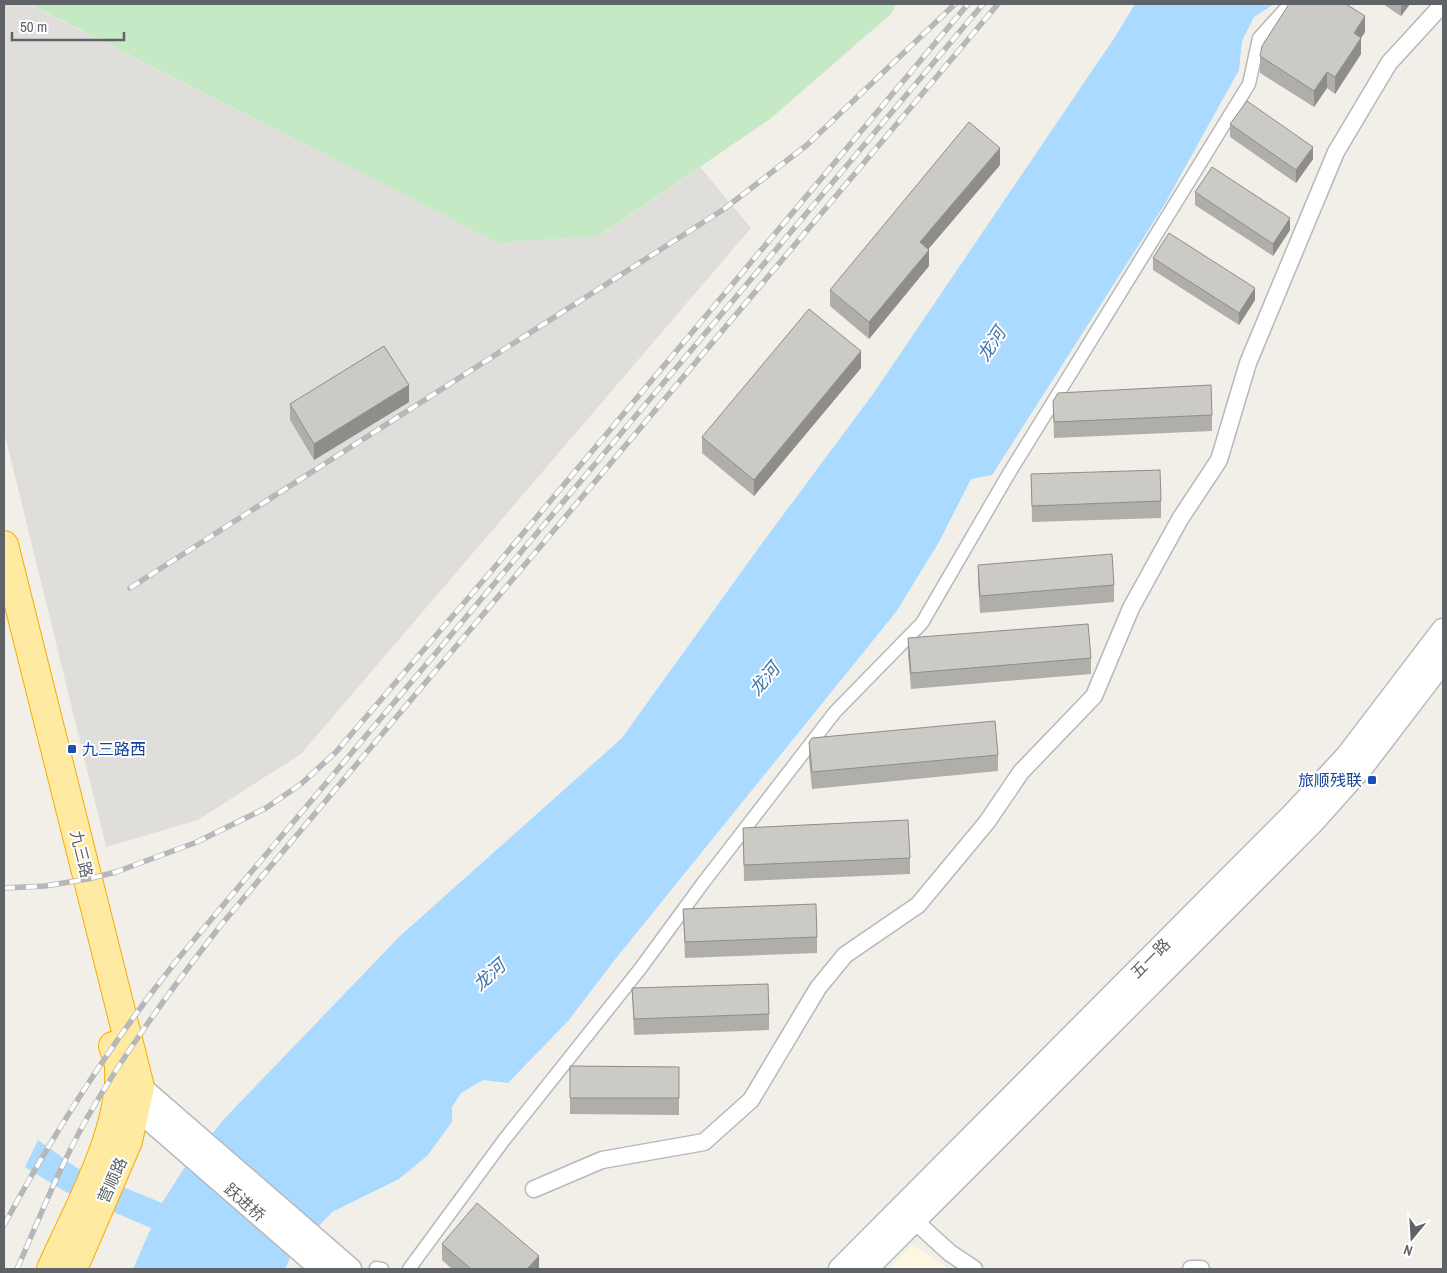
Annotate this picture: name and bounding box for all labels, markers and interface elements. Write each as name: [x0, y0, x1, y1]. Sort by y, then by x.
scale bar: [12, 10, 125, 42]
text: 50 m: [20, 16, 47, 37]
water label: 龙河: [971, 320, 1013, 366]
water label: 龙河: [743, 655, 787, 701]
place label: 九三路西: [82, 738, 146, 760]
marker: 九三路西: [66, 743, 78, 755]
place label: 旅顺残联: [1298, 769, 1362, 791]
marker: 旅顺残联: [1366, 774, 1378, 786]
street label: 九三路: [66, 828, 98, 880]
street label: 五一路: [1125, 933, 1175, 983]
water label: 龙河: [467, 952, 513, 996]
street label: 营顺路: [92, 1154, 132, 1206]
street label: 跃进桥: [220, 1178, 270, 1226]
north arrow: [1387, 1213, 1437, 1263]
text: N: [1401, 1241, 1415, 1260]

